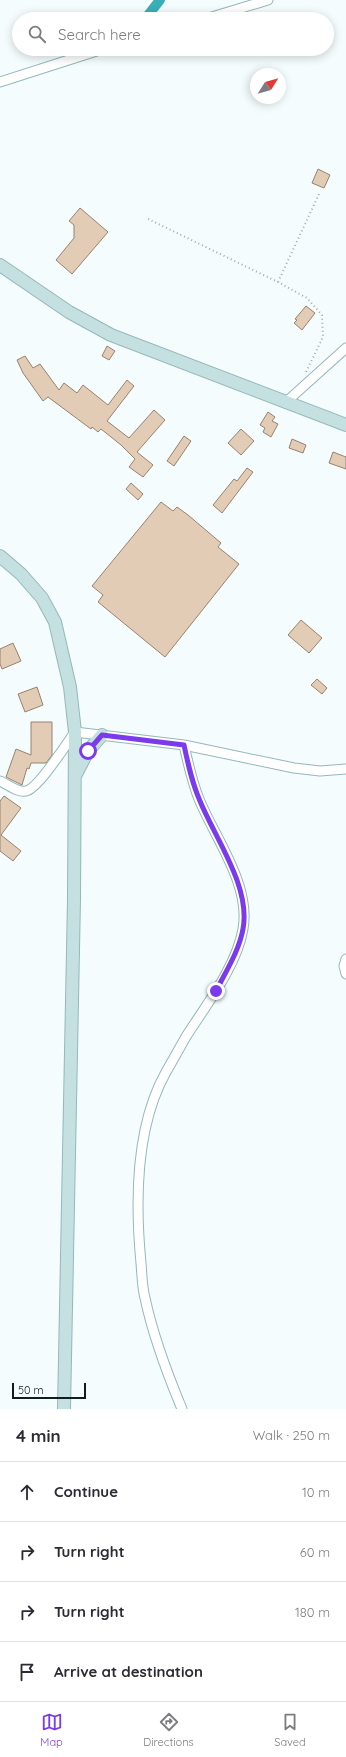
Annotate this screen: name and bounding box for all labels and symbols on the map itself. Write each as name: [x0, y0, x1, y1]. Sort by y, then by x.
north arrow: [250, 68, 286, 104]
route start: [79, 742, 97, 760]
route end: [207, 982, 225, 1000]
scale bar: [12, 1381, 86, 1400]

